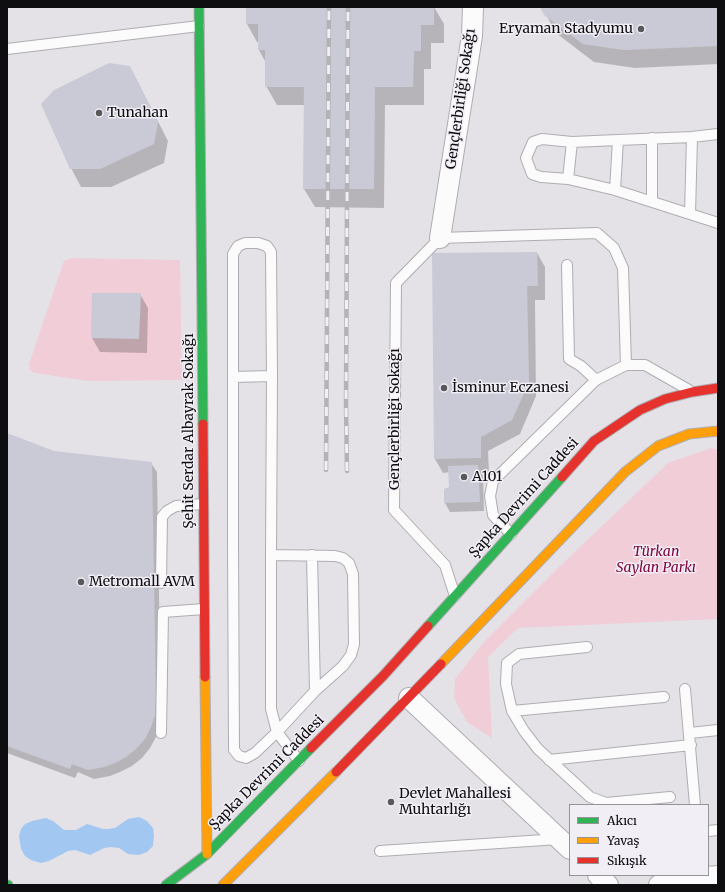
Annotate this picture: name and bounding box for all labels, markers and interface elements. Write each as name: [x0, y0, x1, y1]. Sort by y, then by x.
place label: Eryaman Stadyumu: [499, 21, 633, 37]
marker: Eryaman Stadyumu: [636, 24, 646, 34]
street label: Gençlerbirliği Sokağı: [443, 28, 479, 170]
place label: Tunahan: [107, 105, 168, 121]
marker: Tunahan: [94, 108, 104, 118]
street label: Şehit Serdar Albayrak Sokağı: [181, 333, 197, 529]
street label: Gençlerbirliği Sokağı: [387, 348, 403, 490]
place label: İsminur Eczanesi: [452, 380, 569, 396]
marker: İsminur Eczanesi: [439, 383, 449, 393]
street label: Şapka Devrimi Caddesi: [466, 435, 582, 561]
place label: A101: [472, 469, 502, 485]
marker: A101: [459, 472, 469, 482]
park label: Türkan Saylan Parkı: [616, 544, 696, 576]
place label: Metromall AVM: [89, 574, 195, 590]
marker: Metromall AVM: [76, 577, 86, 587]
street label: Şapka Devrimi Caddesi: [206, 712, 328, 834]
place label: Devlet Mahallesi Muhtarlığı: [399, 786, 511, 818]
marker: Devlet Mahallesi Muhtarlığı: [386, 797, 396, 807]
legend: [569, 804, 709, 876]
text: Akıcı: [607, 813, 637, 828]
text: Yavaş: [607, 833, 639, 848]
text: Sıkışık: [607, 853, 647, 868]

